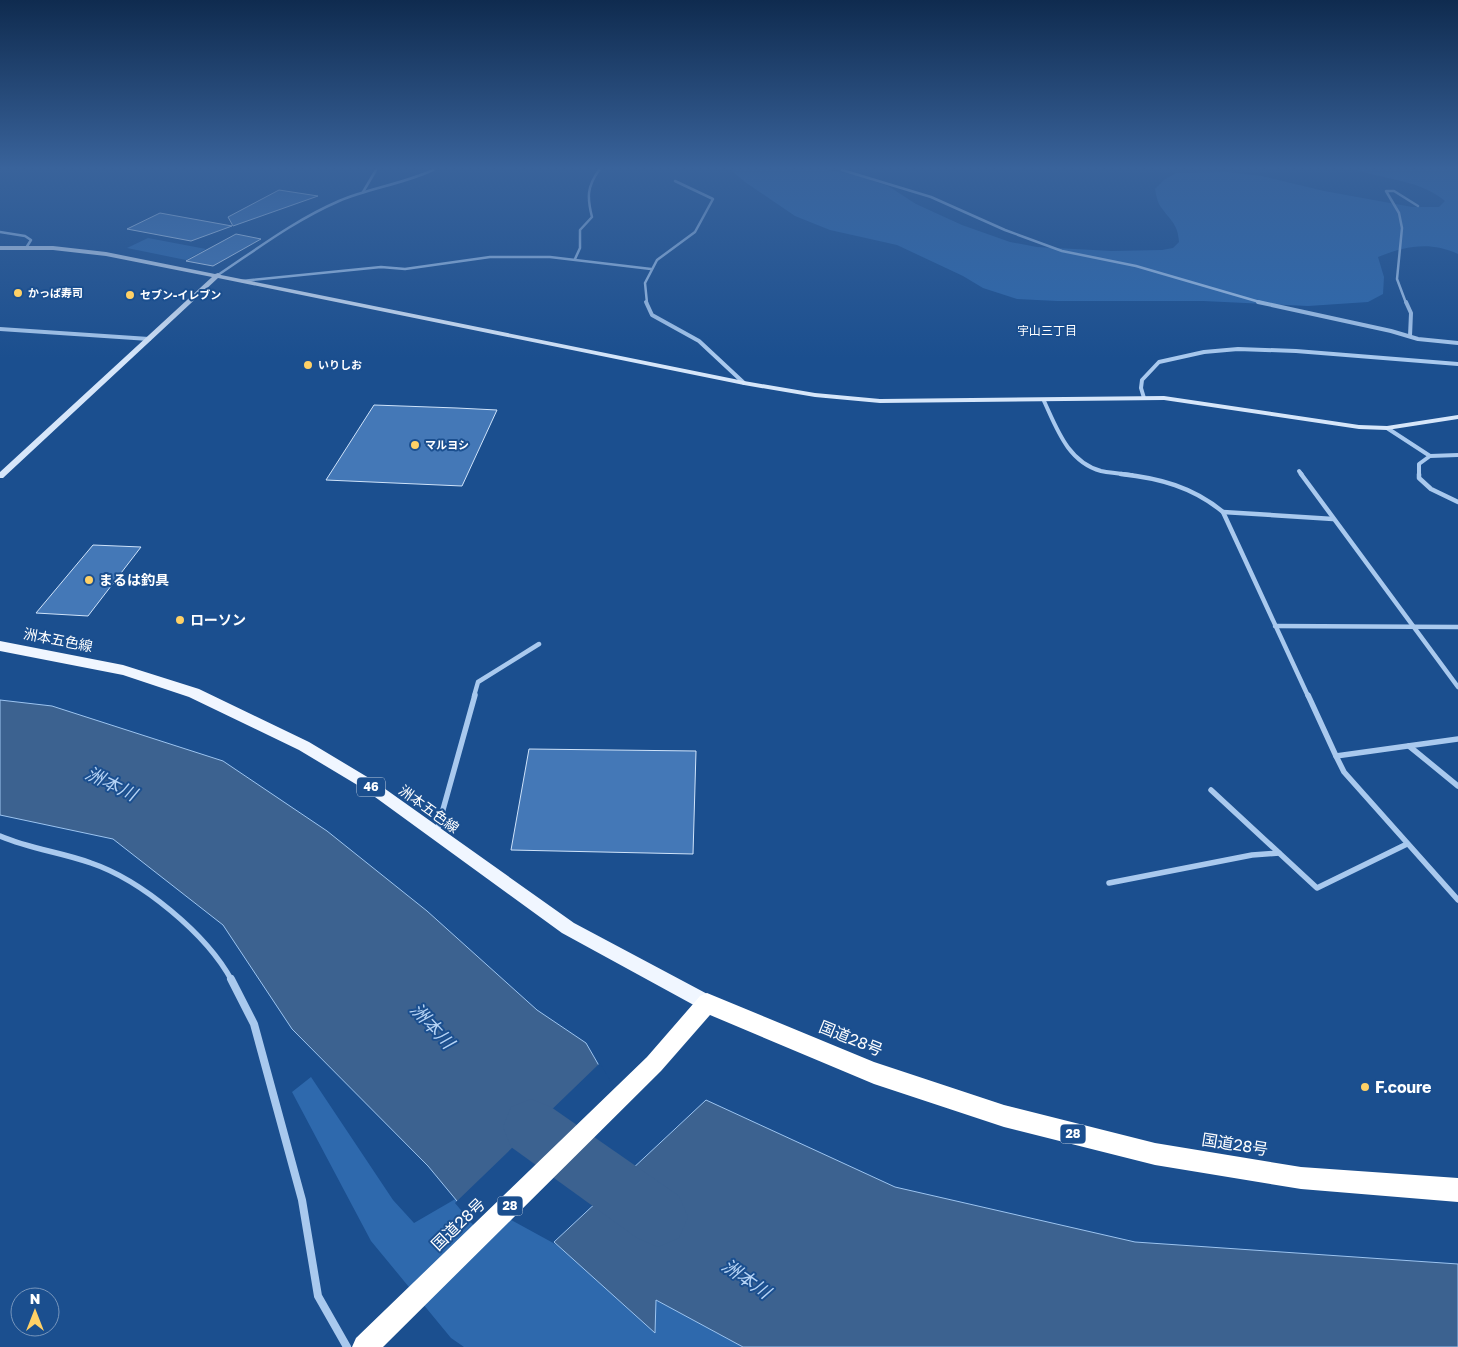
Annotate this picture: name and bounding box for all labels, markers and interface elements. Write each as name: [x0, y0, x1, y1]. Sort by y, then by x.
place label: かっぱ寿司: [28, 286, 83, 299]
marker: かっぱ寿司: [12, 287, 24, 299]
place label: セブン-イレブン: [140, 288, 221, 301]
marker: セブン-イレブン: [124, 289, 136, 301]
district label: 宇山三丁目: [1017, 323, 1077, 338]
place label: いりしお: [318, 358, 362, 371]
marker: いりしお: [302, 359, 314, 371]
place label: マルヨシ: [425, 438, 469, 451]
marker: マルヨシ: [409, 439, 421, 451]
place label: まるは釣具: [99, 571, 169, 588]
marker: まるは釣具: [83, 574, 95, 586]
place label: ローソン: [190, 611, 246, 628]
marker: ローソン: [174, 614, 186, 626]
street label: 洲本五色線: [22, 624, 94, 655]
water label: 洲本川: [82, 761, 142, 806]
road number: 46: [357, 778, 385, 796]
street label: 洲本五色線: [396, 781, 463, 836]
water label: 洲本川: [406, 998, 461, 1054]
street label: 国道28号: [816, 1016, 886, 1060]
place label: F.coure: [1375, 1077, 1432, 1097]
marker: F.coure: [1359, 1081, 1371, 1093]
road number: 28: [1060, 1124, 1086, 1144]
street label: 国道28号: [1200, 1129, 1270, 1159]
street label: 国道28号: [427, 1194, 489, 1254]
road number: 28: [498, 1196, 522, 1216]
water label: 洲本川: [718, 1254, 777, 1304]
north arrow: [10, 1287, 60, 1337]
text: N: [30, 1290, 40, 1307]

